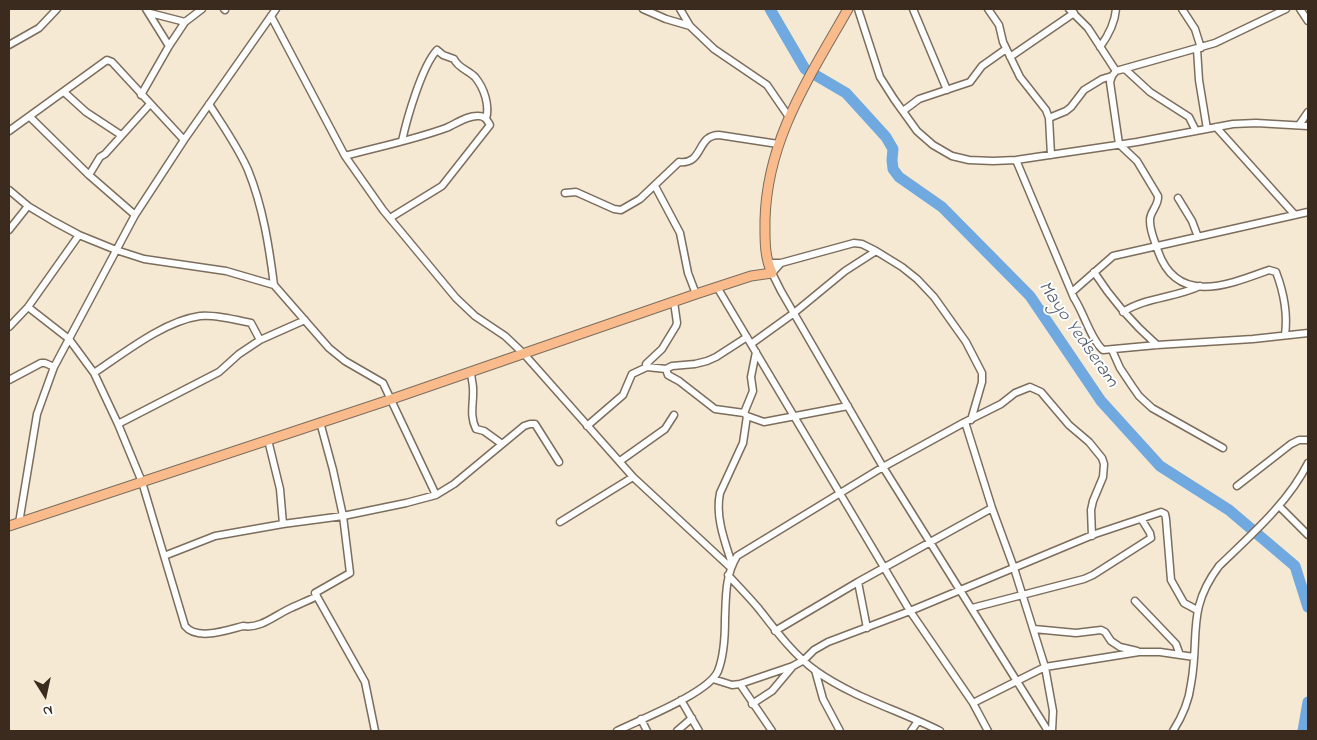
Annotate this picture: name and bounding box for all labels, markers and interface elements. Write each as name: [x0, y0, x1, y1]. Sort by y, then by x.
water label: Mayo Yedseram: [1032, 277, 1122, 393]
north arrow: [20, 670, 70, 720]
text: N: [41, 699, 54, 721]

